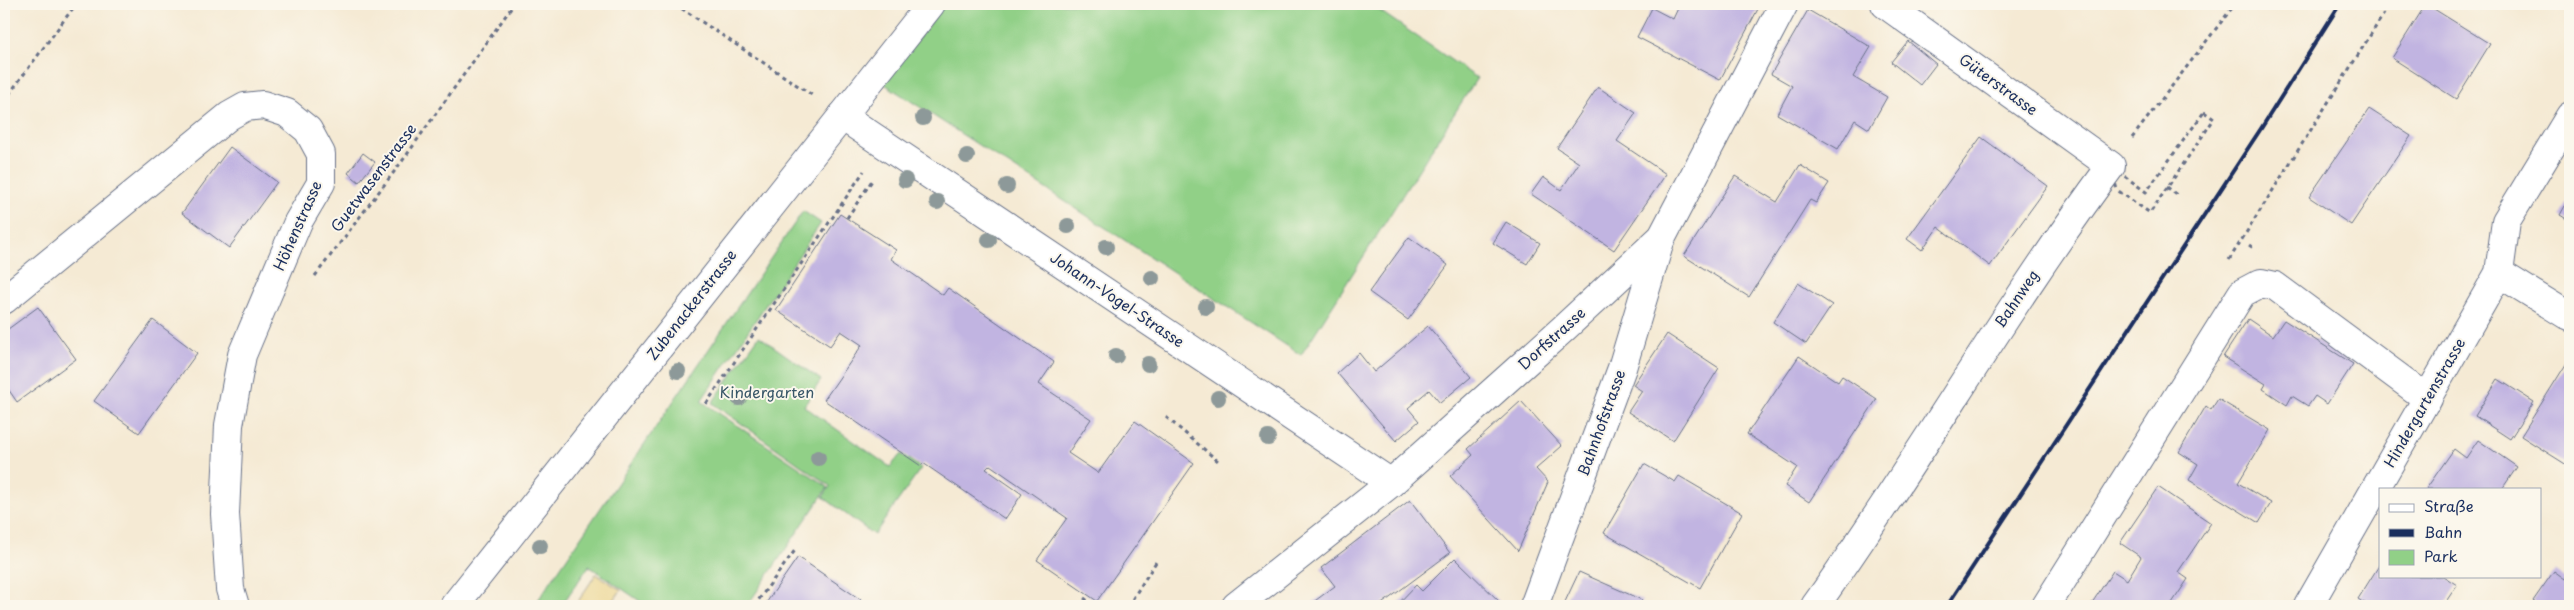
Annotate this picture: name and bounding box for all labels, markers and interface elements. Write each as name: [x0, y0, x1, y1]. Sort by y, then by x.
street label: Güterstrasse: [1955, 47, 2043, 120]
street label: Guetwasenstrasse: [324, 118, 421, 236]
street label: Höhenstrasse: [267, 177, 327, 274]
street label: Zubenackerstrasse: [640, 244, 741, 364]
street label: Johann-Vogel-Strasse: [1046, 245, 1190, 352]
street label: Bahnweg: [1988, 264, 2044, 332]
street label: Dorfstrasse: [1512, 301, 1590, 375]
street label: Hindergartenstrasse: [2377, 333, 2470, 471]
street label: Bahnhofstrasse: [1571, 366, 1631, 479]
park label: Kindergarten: [720, 380, 814, 403]
legend: [2379, 488, 2542, 578]
text: Straße: [2424, 494, 2474, 517]
text: Bahn: [2424, 520, 2462, 543]
text: Park: [2424, 544, 2458, 567]

